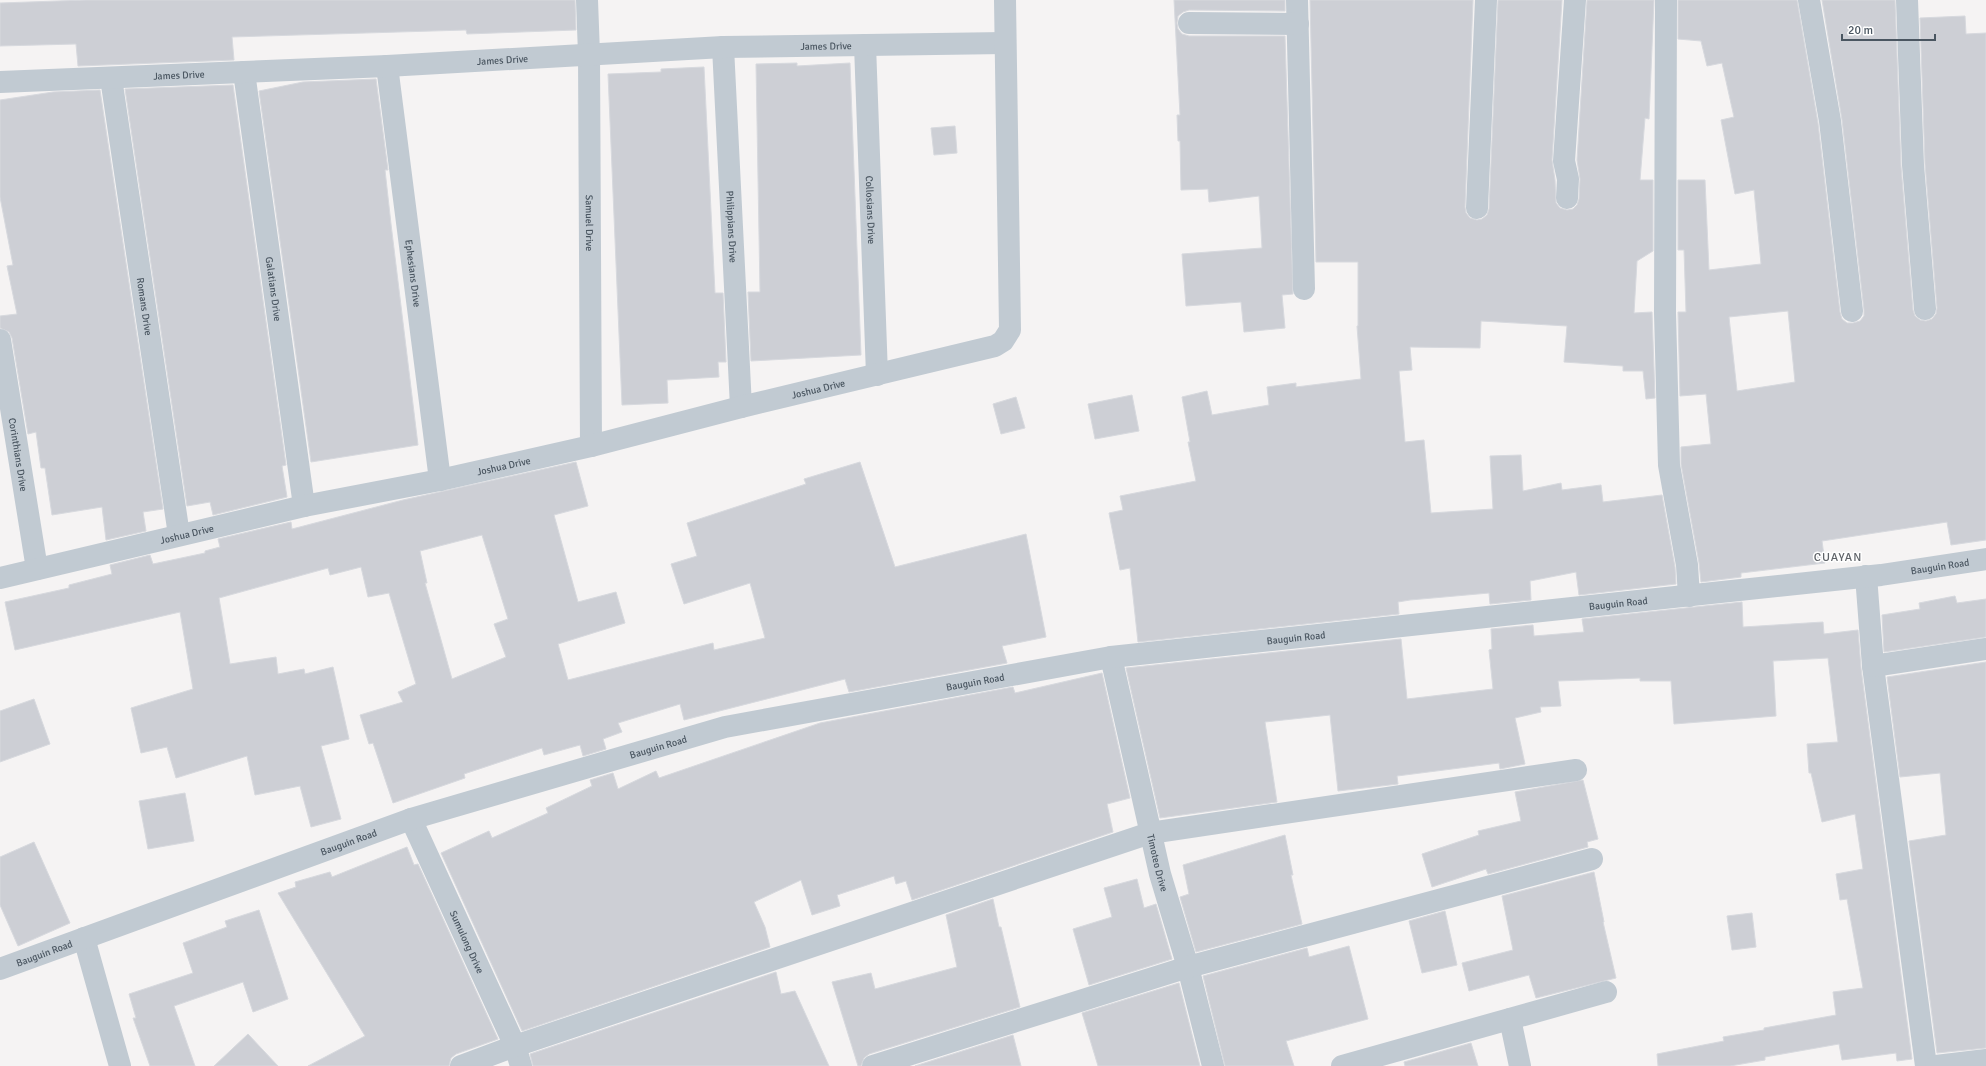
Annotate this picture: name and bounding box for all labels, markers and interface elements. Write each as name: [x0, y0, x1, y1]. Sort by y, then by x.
scale bar: [1842, 16, 1935, 42]
text: 20 m: [1848, 23, 1873, 38]
street label: James Drive: [800, 40, 852, 53]
street label: James Drive: [477, 53, 528, 68]
street label: James Drive: [153, 69, 205, 83]
street label: Collosians Drive: [863, 175, 877, 244]
street label: Philippians Drive: [723, 190, 739, 263]
street label: Samuel Drive: [583, 195, 595, 251]
street label: Ephesians Drive: [402, 239, 423, 308]
street label: Galatians Drive: [263, 256, 283, 322]
street label: Romans Drive: [134, 277, 154, 337]
street label: Joshua Drive: [790, 377, 846, 402]
street label: Corinthians Drive: [6, 417, 29, 492]
street label: Joshua Drive: [476, 455, 532, 479]
street label: Joshua Drive: [159, 523, 215, 547]
district label: CUAYAN: [1814, 550, 1862, 565]
street label: Bauguin Road: [1910, 557, 1970, 577]
street label: Bauguin Road: [1588, 595, 1648, 613]
street label: Bauguin Road: [1266, 629, 1326, 647]
street label: Bauguin Road: [945, 671, 1006, 694]
street label: Bauguin Road: [628, 733, 688, 762]
street label: Bauguin Road: [319, 827, 379, 859]
street label: Timoteo Drive: [1144, 833, 1170, 893]
street label: Sumulong Drive: [447, 909, 486, 976]
street label: Bauguin Road: [15, 938, 74, 970]

